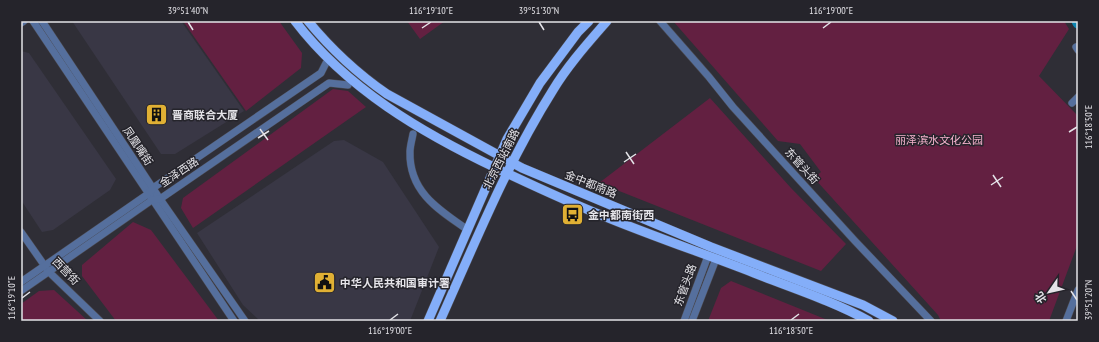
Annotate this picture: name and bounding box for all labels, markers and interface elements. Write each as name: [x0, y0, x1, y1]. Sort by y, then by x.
text: 39°51'40"N: [168, 4, 208, 17]
text: 116°19'10"E: [409, 4, 453, 17]
text: 39°51'30"N: [519, 4, 559, 17]
text: 116°19'00"E: [809, 4, 853, 17]
building icon: 晋商联合大厦: [144, 102, 170, 128]
text: 116°18'50"E: [1082, 105, 1095, 149]
place label: 晋商联合大厦: [172, 108, 238, 122]
street label: 凤凰嘴街: [120, 124, 156, 168]
street label: 北京西站南路: [480, 126, 522, 192]
park label: 丽泽滨水文化公园: [895, 133, 983, 147]
street label: 东管头街: [782, 145, 822, 187]
street label: 金泽西路: [157, 154, 201, 190]
street label: 金中都南路: [563, 167, 619, 201]
bus stop icon: 金中都南街西: [560, 202, 586, 228]
place label: 金中都南街西: [588, 208, 654, 222]
street label: 西营街: [50, 254, 82, 288]
street label: 东管头路: [671, 262, 699, 308]
public building icon: 中华人民共和国审计署: [312, 270, 338, 296]
north arrow: [1029, 272, 1069, 312]
text: 116°19'10"E: [5, 276, 18, 320]
place label: 中华人民共和国审计署: [340, 276, 450, 290]
text: 39°51'20"N: [1082, 280, 1095, 320]
text: 北: [1032, 289, 1050, 306]
text: 116°19'00"E: [368, 324, 412, 337]
text: 116°18'50"E: [769, 324, 813, 337]

